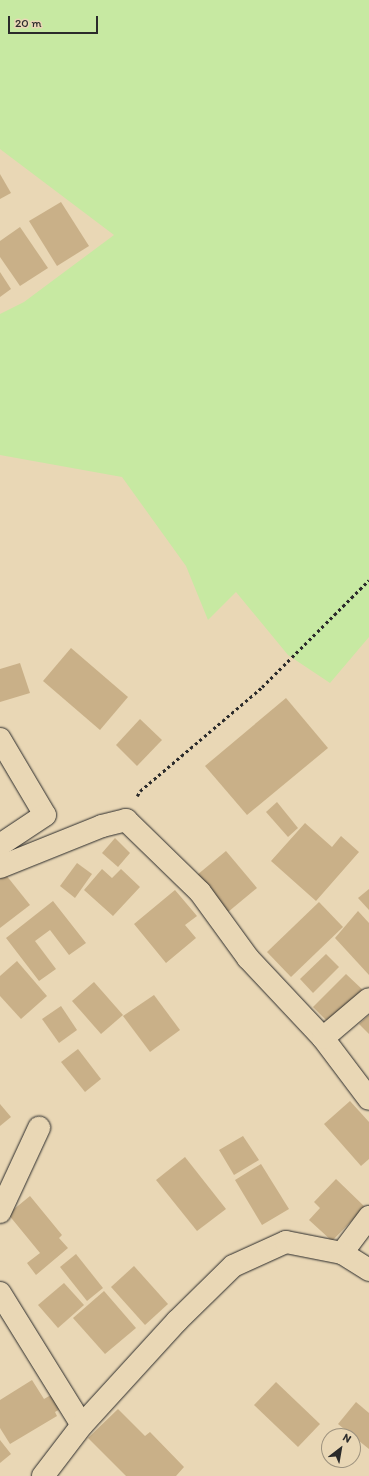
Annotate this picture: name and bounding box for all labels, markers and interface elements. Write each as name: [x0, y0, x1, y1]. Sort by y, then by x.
scale bar: [10, 8, 100, 34]
text: 20 m: [15, 16, 42, 30]
north arrow: [321, 1428, 361, 1468]
text: N: [340, 1431, 353, 1446]

